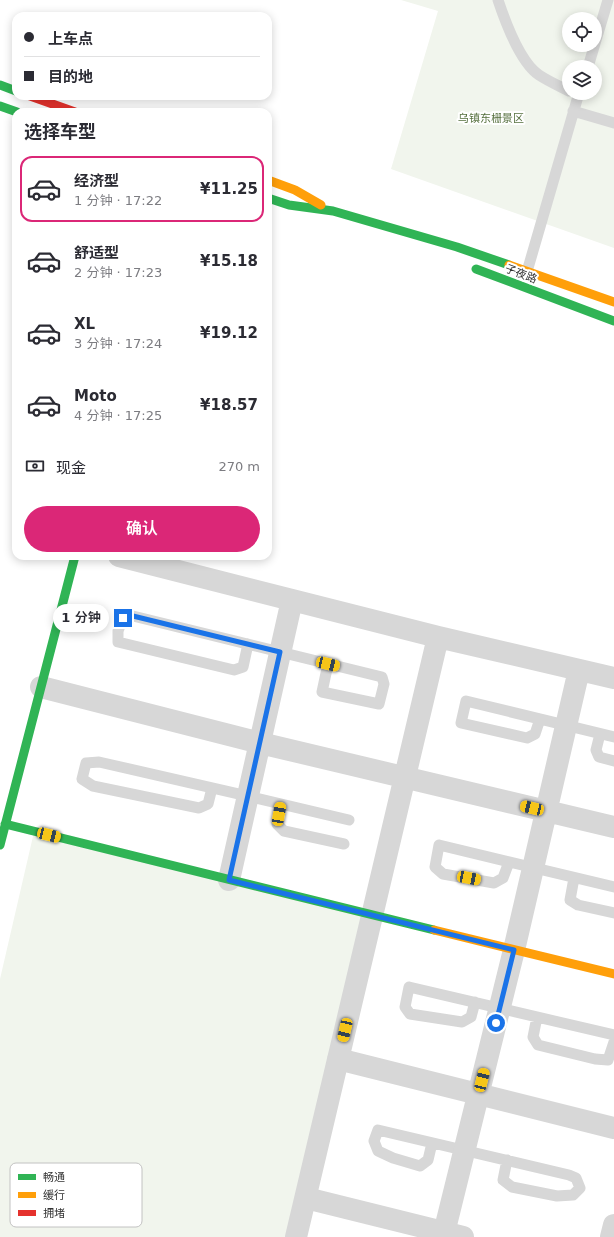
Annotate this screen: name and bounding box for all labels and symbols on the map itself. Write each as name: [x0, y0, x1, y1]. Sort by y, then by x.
park label: 乌镇东栅景区: [458, 112, 524, 125]
street label: 子夜路: [503, 262, 539, 286]
callout: 1 分钟: [53, 604, 109, 632]
route end: [114, 609, 132, 627]
car: [315, 655, 341, 673]
car: [519, 799, 545, 817]
car: [271, 801, 287, 827]
car: [36, 826, 62, 844]
car: [456, 870, 482, 886]
route start: [487, 1014, 505, 1032]
car: [336, 1017, 354, 1043]
car: [473, 1067, 491, 1093]
legend: [10, 1163, 142, 1227]
text: 畅通: [43, 1171, 65, 1184]
text: 缓行: [43, 1189, 65, 1202]
text: 拥堵: [43, 1207, 65, 1220]

